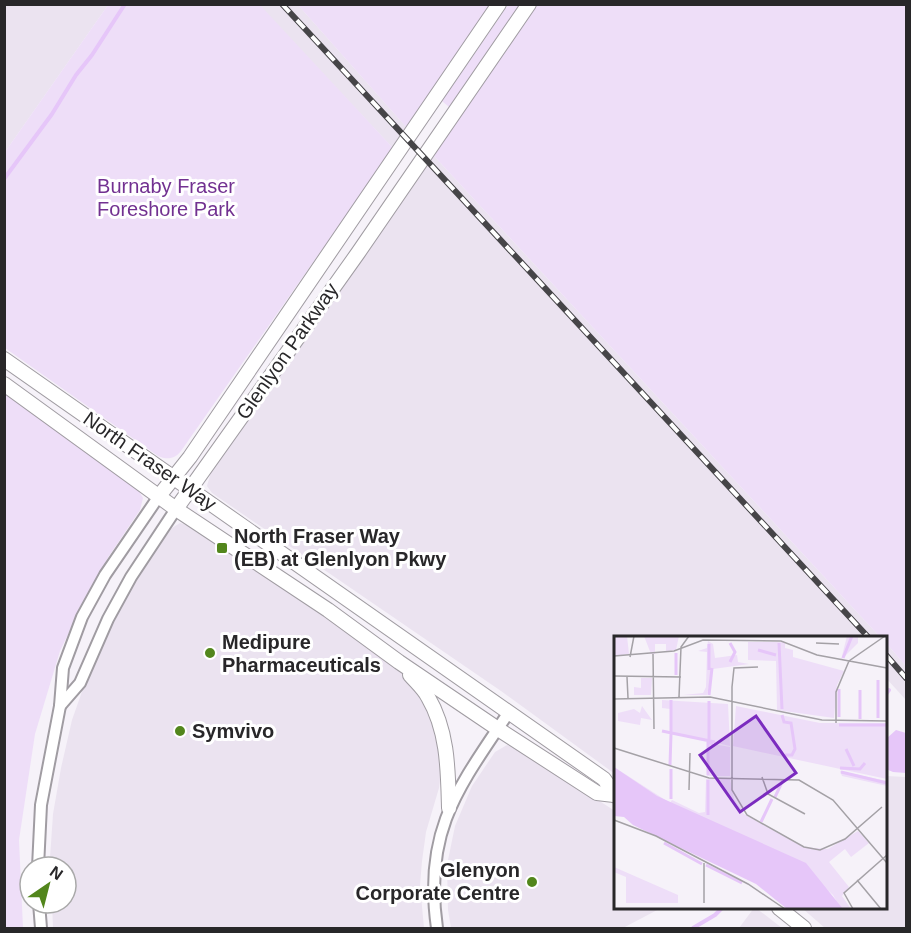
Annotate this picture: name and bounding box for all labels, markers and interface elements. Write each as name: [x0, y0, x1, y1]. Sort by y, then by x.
park label: Burnaby Fraser Foreshore Park: [97, 175, 236, 220]
street label: Glenlyon Parkway: [232, 279, 342, 423]
street label: North Fraser Way: [79, 407, 221, 515]
place label: North Fraser Way (EB) at Glenlyon Pkwy: [234, 525, 447, 570]
marker: North Fraser Way (EB) at Glenlyon Pkwy: [215, 541, 229, 555]
place label: Medipure Pharmaceuticals: [222, 631, 381, 676]
inset map: [614, 636, 887, 909]
marker: Medipure Pharmaceuticals: [203, 646, 217, 660]
place label: Symvivo: [192, 720, 274, 742]
marker: Symvivo: [173, 724, 187, 738]
north arrow: [18, 855, 78, 915]
place label: Glenyon Corporate Centre: [356, 859, 520, 904]
text: N: [47, 863, 66, 883]
marker: Glenyon Corporate Centre: [525, 875, 539, 889]

